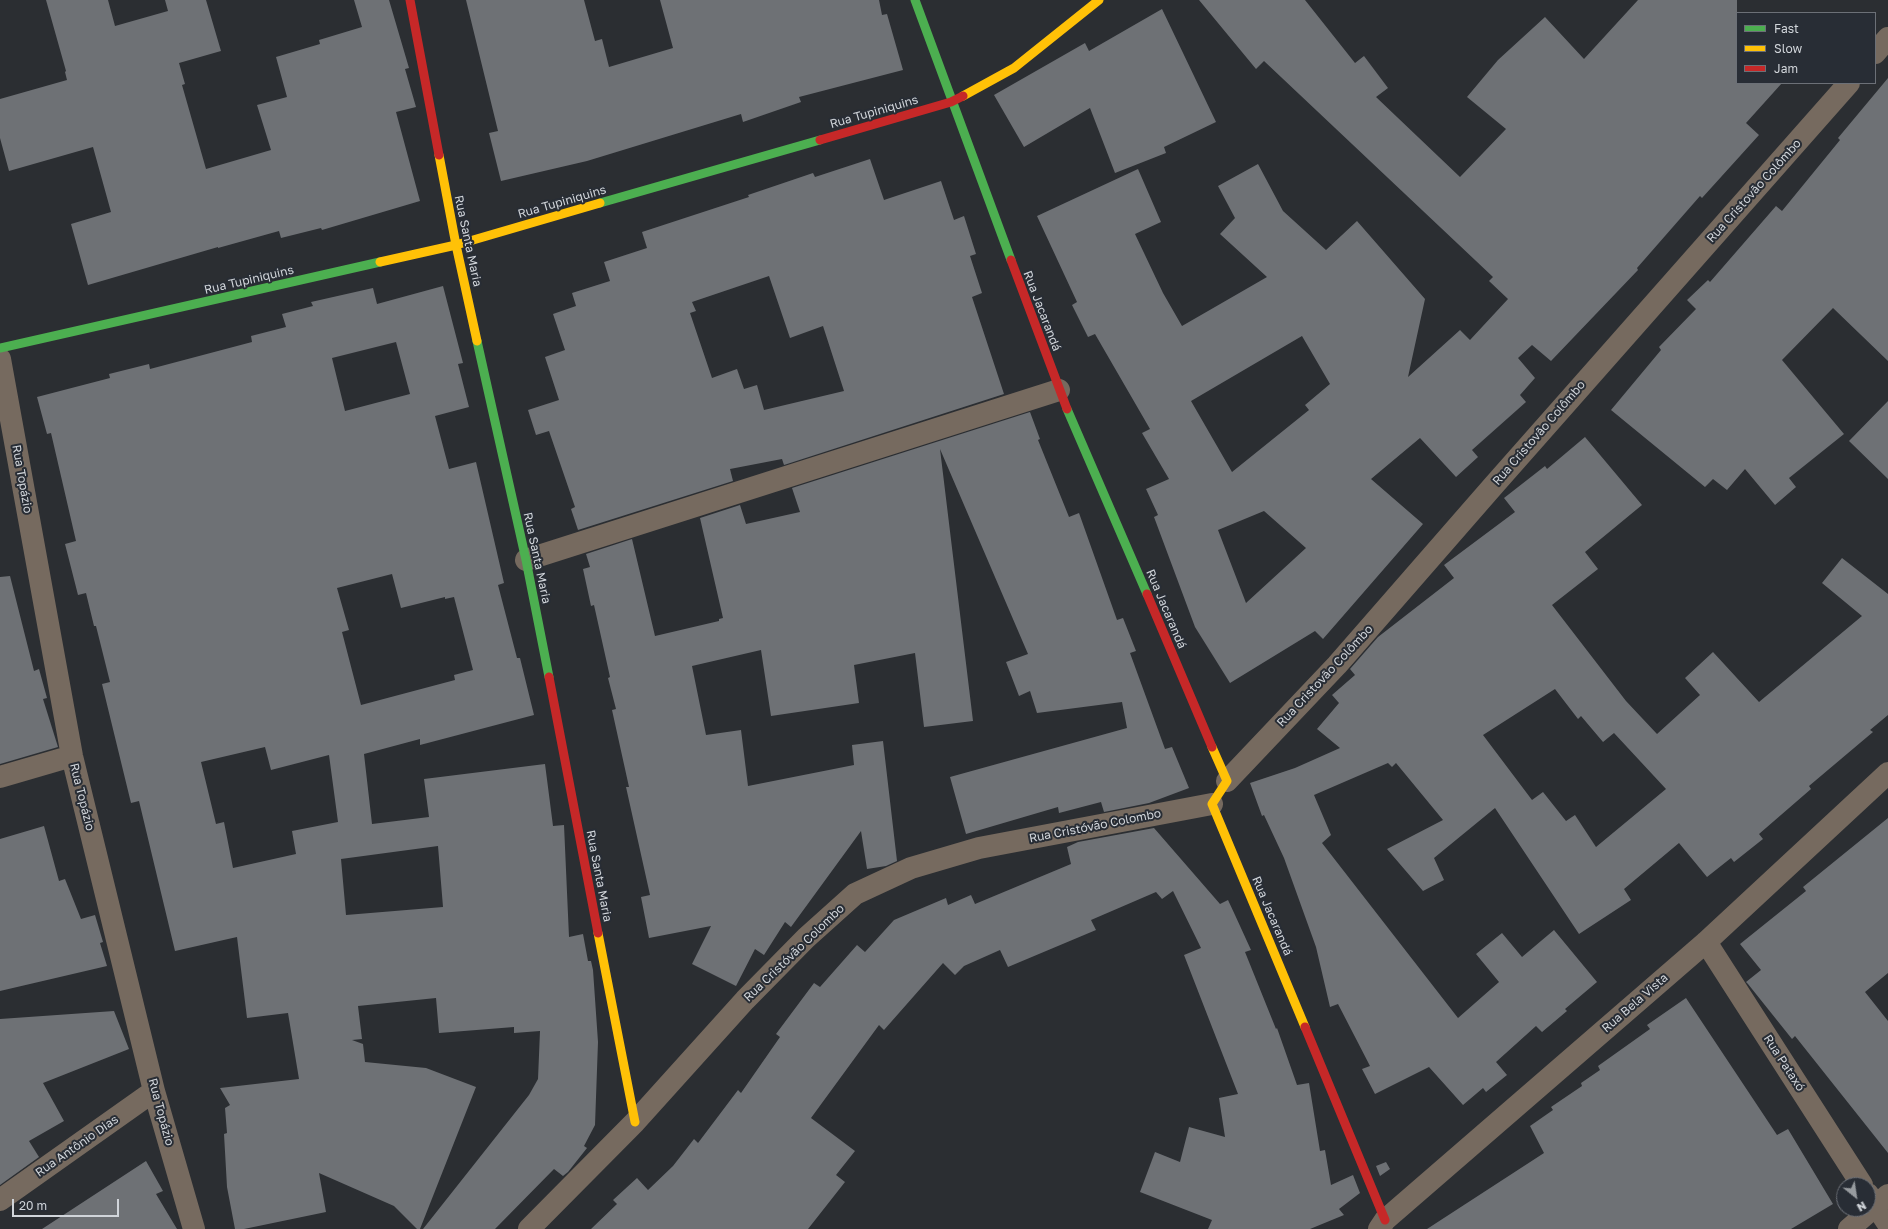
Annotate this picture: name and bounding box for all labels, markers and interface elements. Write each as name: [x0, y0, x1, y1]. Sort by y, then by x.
legend: [1736, 12, 1876, 84]
text: Fast: [1774, 21, 1799, 36]
text: Slow: [1774, 41, 1802, 56]
text: Jam: [1774, 61, 1798, 76]
street label: Rua Tupiniquins: [828, 92, 920, 132]
street label: Rua Cristovão Colômbo: [1704, 136, 1804, 246]
street label: Rua Tupiniquins: [516, 182, 608, 222]
street label: Rua Santa Maria: [451, 194, 485, 288]
street label: Rua Tupiniquins: [203, 263, 295, 297]
street label: Rua Jacarandá: [1020, 269, 1064, 353]
street label: Rua Cristovão Colômbo: [1490, 378, 1588, 488]
street label: Rua Topázio: [9, 444, 35, 514]
street label: Rua Santa Maria: [520, 511, 554, 605]
street label: Rua Jacarandá: [1143, 567, 1189, 651]
street label: Rua Cristovão Colômbo: [1274, 622, 1376, 730]
street label: Rua Topázio: [67, 762, 97, 832]
street label: Rua Cristóvão Colombo: [1028, 806, 1162, 846]
street label: Rua Santa Maria: [583, 829, 615, 923]
street label: Rua Jacarandá: [1249, 874, 1295, 958]
street label: Rua Cristóvão Colombo: [741, 901, 847, 1005]
street label: Rua Bela Vista: [1599, 970, 1671, 1036]
street label: Rua Pataxó: [1760, 1032, 1808, 1094]
street label: Rua Topázio: [145, 1077, 177, 1147]
street label: Rua Antônio Dias: [33, 1112, 121, 1180]
north arrow: [1836, 1177, 1876, 1217]
scale bar: [14, 1191, 121, 1217]
text: 20 m: [19, 1198, 47, 1213]
text: N: [1855, 1199, 1869, 1215]

